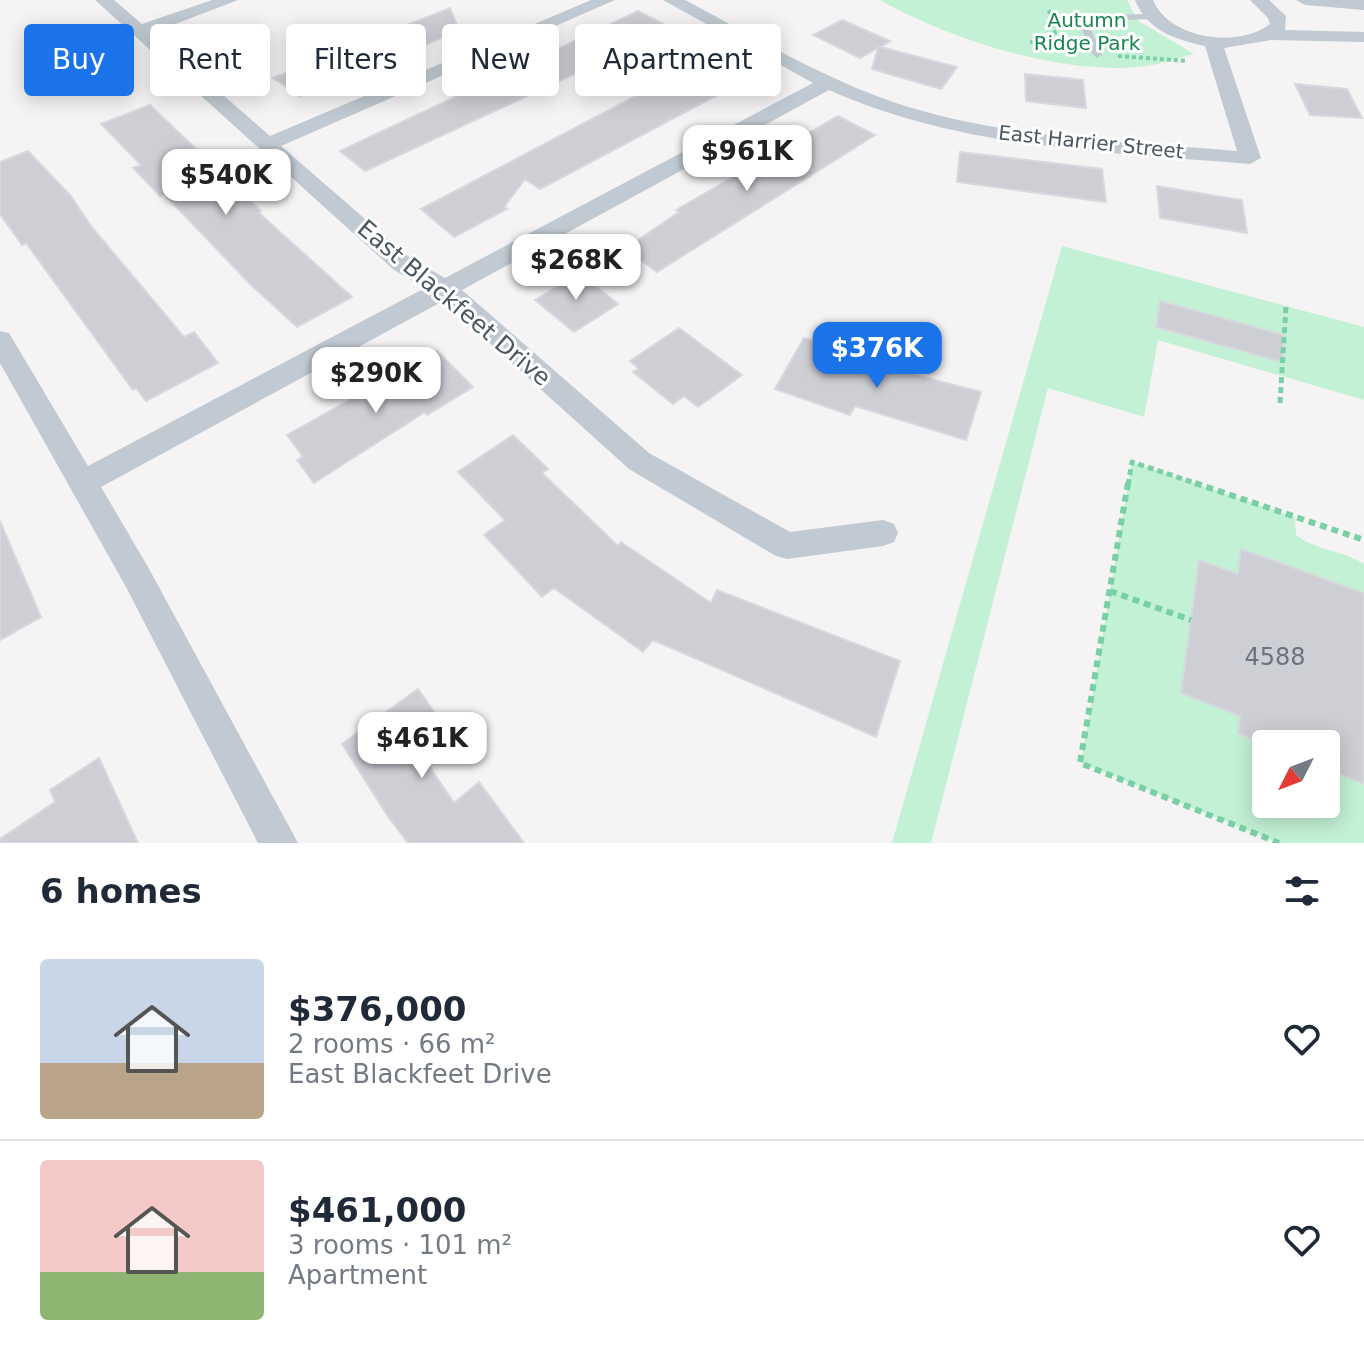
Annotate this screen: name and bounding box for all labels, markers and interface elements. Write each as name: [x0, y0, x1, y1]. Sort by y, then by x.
park label: Autumn Ridge Park: [1034, 8, 1141, 55]
chip: Buy: [24, 24, 134, 96]
chip: Rent: [150, 24, 270, 96]
chip: Filters: [286, 24, 426, 96]
chip: New: [442, 24, 559, 96]
chip: Apartment: [575, 24, 781, 96]
street label: East Harrier Street: [997, 120, 1185, 164]
pin: $961K: [691, 125, 803, 193]
text: $961K: [701, 136, 793, 166]
pin: $540K: [170, 149, 282, 217]
text: $540K: [180, 160, 272, 190]
street label: East Blackfeet Drive: [352, 214, 556, 392]
pin: $268K: [520, 234, 632, 302]
text: $268K: [530, 245, 622, 275]
pin: $376K: [821, 322, 933, 390]
text: $376K: [831, 333, 923, 363]
pin: $290K: [320, 347, 432, 415]
text: $290K: [330, 358, 422, 388]
house number: 4588: [1244, 643, 1306, 671]
pin: $461K: [366, 712, 478, 780]
text: $461K: [376, 723, 468, 753]
north arrow: [1252, 730, 1340, 818]
map controls: [1252, 730, 1340, 818]
icon: filters: [1280, 869, 1324, 913]
text: 6 homes: [40, 871, 202, 911]
text: $376,000: [288, 989, 467, 1029]
icon: home: [104, 991, 200, 1087]
icon: heart: [1280, 1017, 1324, 1061]
text: 2 rooms · 66 m²: [288, 1029, 496, 1059]
text: East Blackfeet Drive: [288, 1059, 552, 1089]
text: $461,000: [288, 1190, 467, 1230]
icon: home: [104, 1192, 200, 1288]
icon: heart: [1280, 1218, 1324, 1262]
text: 3 rooms · 101 m²: [288, 1230, 512, 1260]
text: Apartment: [288, 1260, 427, 1290]

